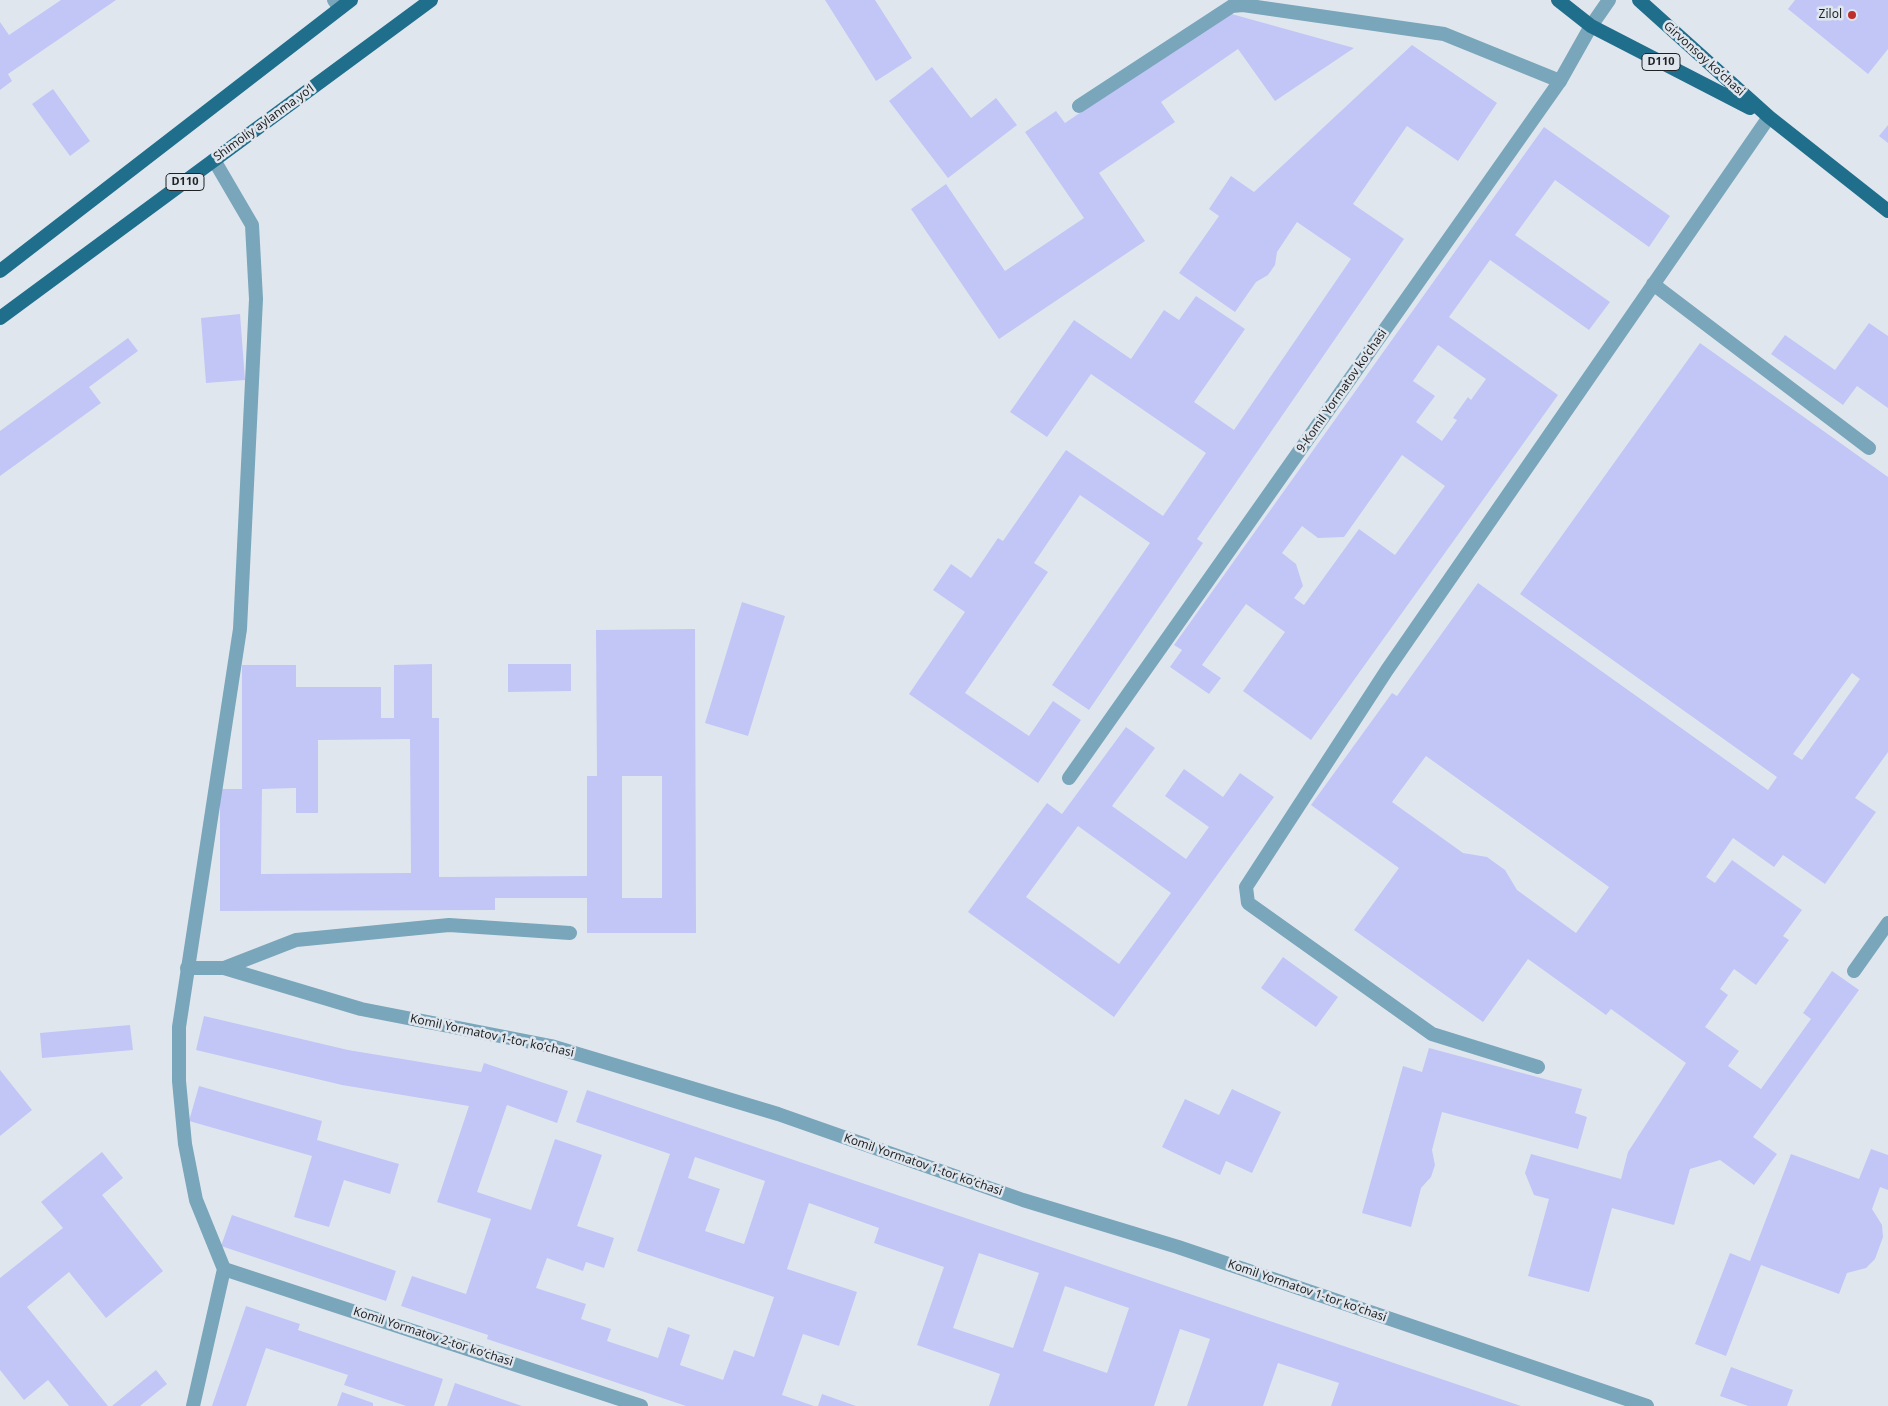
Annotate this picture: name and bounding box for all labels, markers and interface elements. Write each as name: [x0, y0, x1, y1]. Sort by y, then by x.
place label: Zilol: [1819, 8, 1842, 22]
marker: Zilol: [1846, 9, 1858, 21]
street label: Girvonsoy koʻchasi: [1661, 19, 1747, 99]
road number: D110: [1642, 54, 1680, 70]
street label: Shimoliy aylanma yoʻl: [211, 82, 317, 164]
road number: D110: [166, 173, 204, 190]
street label: 9-Komil Yormatov koʻchasi: [1294, 327, 1390, 455]
street label: Komil Yormatov 1-tor koʻchasi: [409, 1012, 575, 1060]
street label: Komil Yormatov 1-tor koʻchasi: [842, 1131, 1004, 1199]
street label: Komil Yormatov 1-tor koʻchasi: [1226, 1257, 1388, 1325]
street label: Komil Yormatov 2-tor koʻchasi: [351, 1304, 515, 1370]

